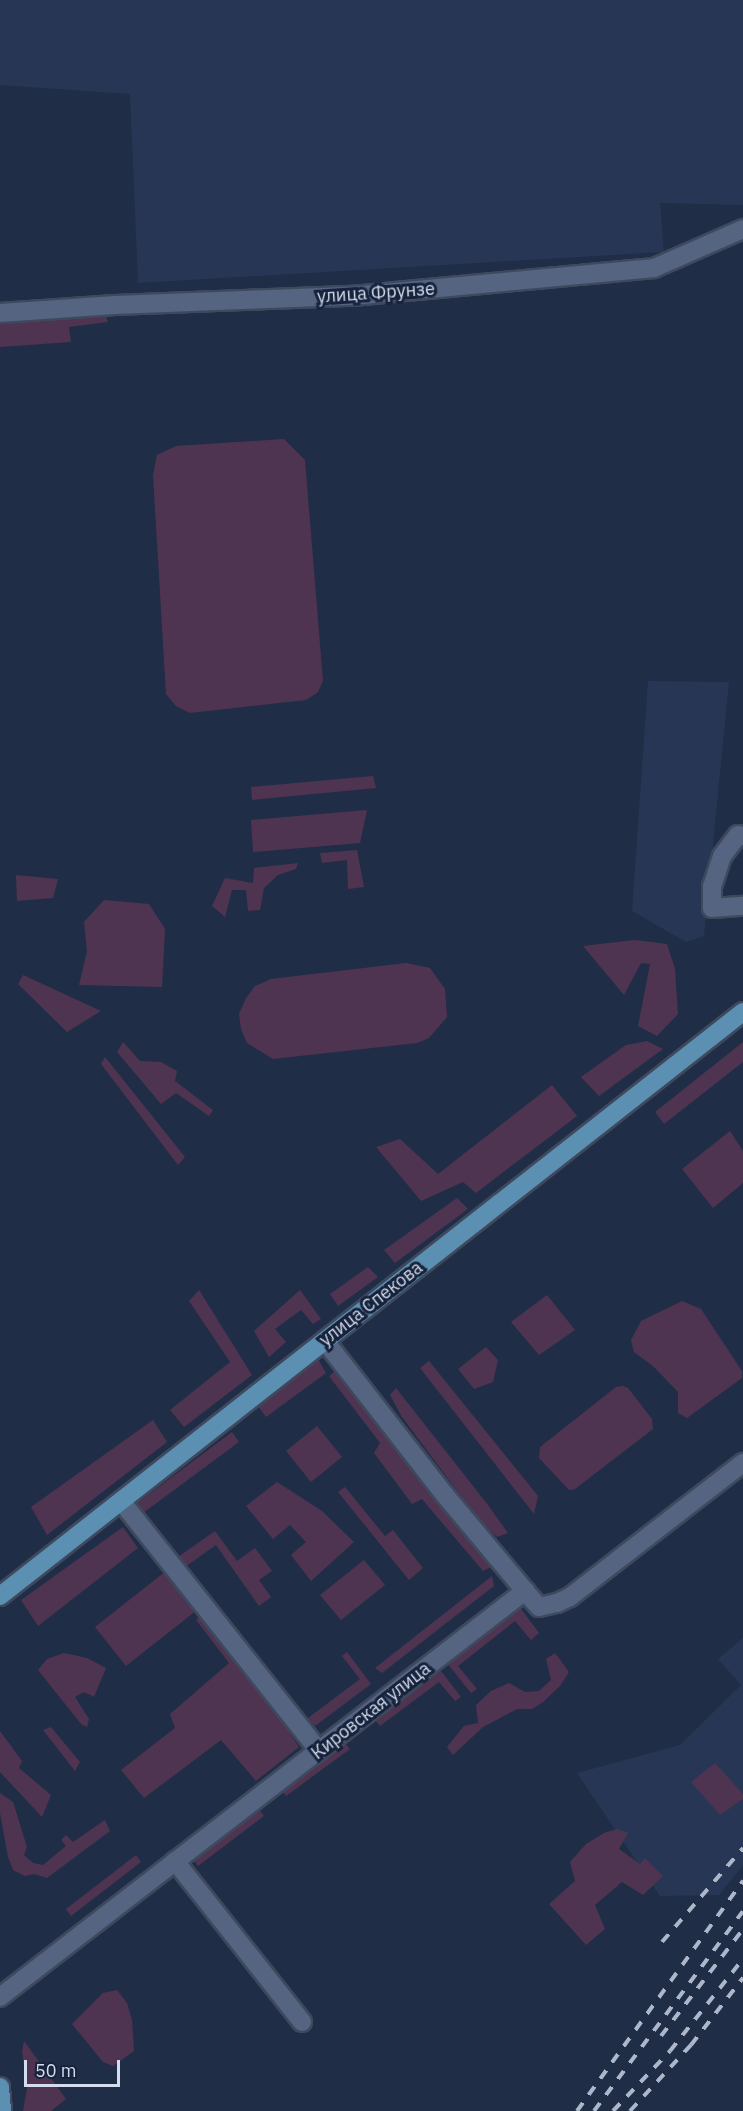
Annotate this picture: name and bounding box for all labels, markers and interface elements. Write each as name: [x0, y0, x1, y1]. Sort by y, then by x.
street label: улица Фрунзе: [316, 278, 436, 308]
street label: улица Спекова: [315, 1257, 427, 1351]
street label: Кировская улица: [307, 1658, 435, 1764]
scale bar: [27, 2048, 123, 2086]
text: 50 m: [35, 2059, 77, 2082]

